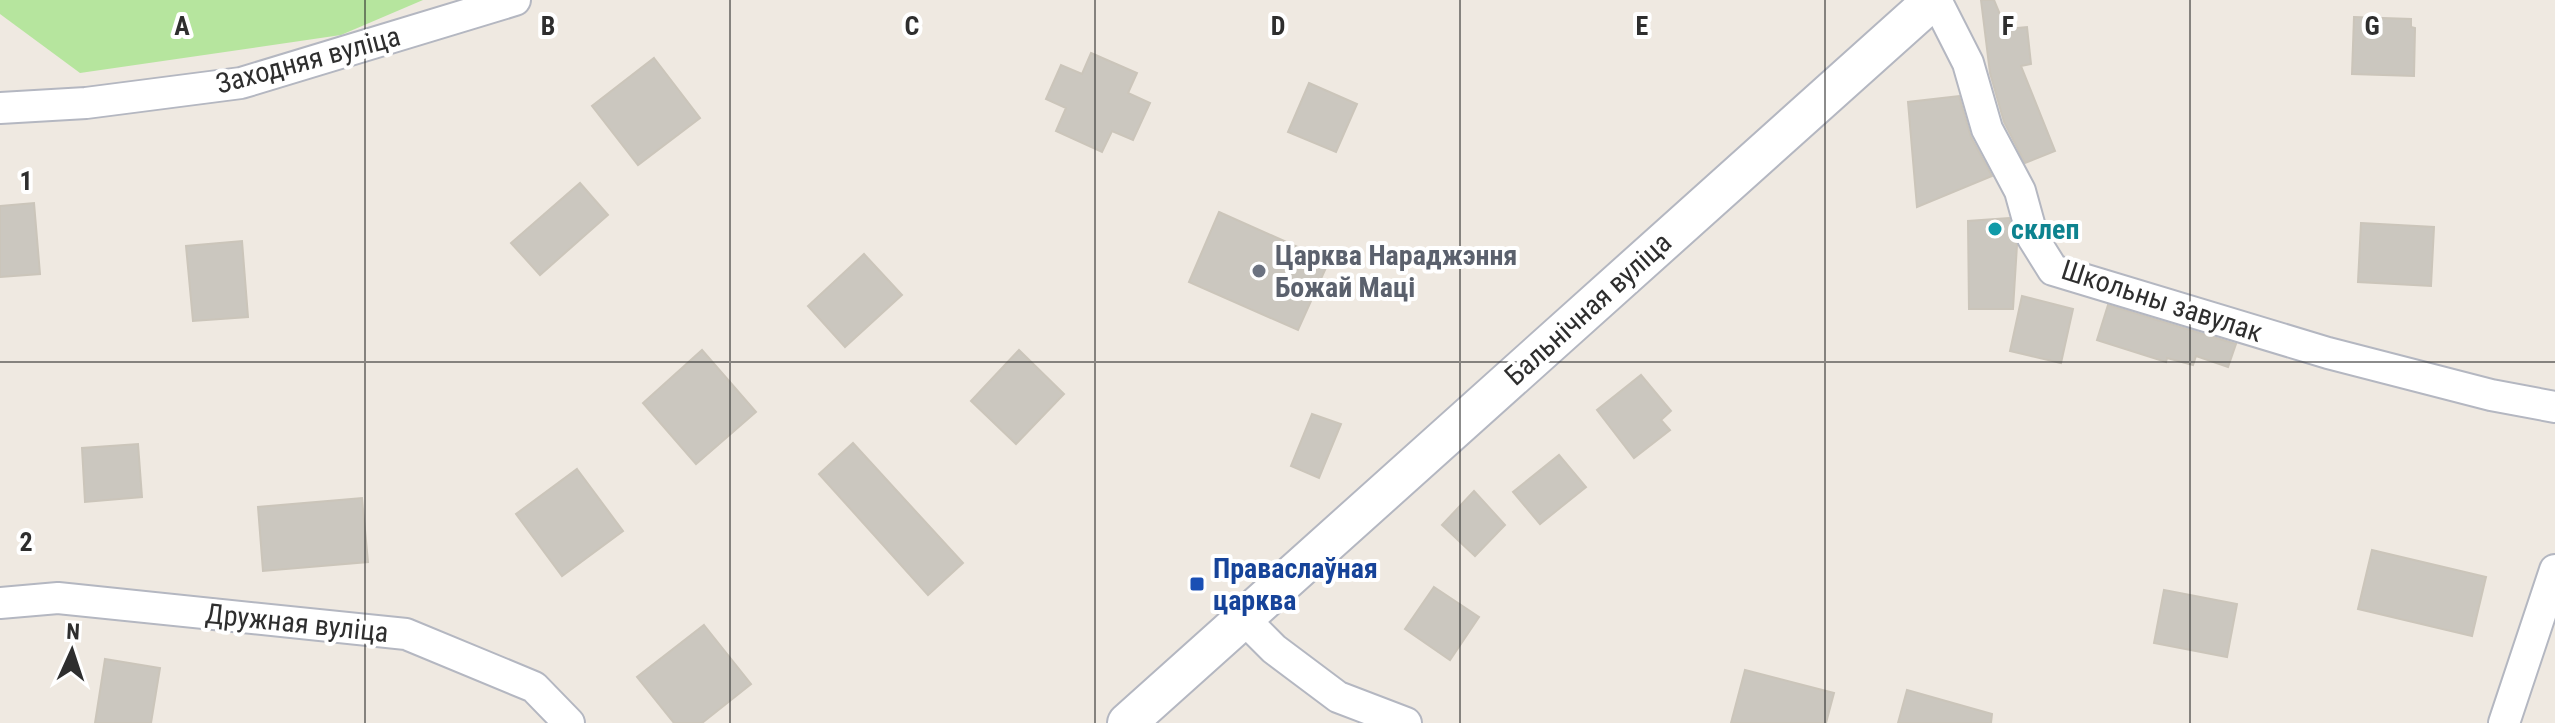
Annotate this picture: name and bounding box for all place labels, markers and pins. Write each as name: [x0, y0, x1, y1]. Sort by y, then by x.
place label: склеп: [2011, 213, 2079, 246]
marker: склеп: [1986, 220, 2004, 238]
place label: Царква Нараджэння Божай Маці: [1275, 239, 1517, 304]
marker: Царква Нараджэння Божай Маці: [1250, 262, 1268, 280]
place label: Праваслаўная царква: [1213, 552, 1378, 617]
marker: Праваслаўная царква: [1188, 575, 1206, 593]

